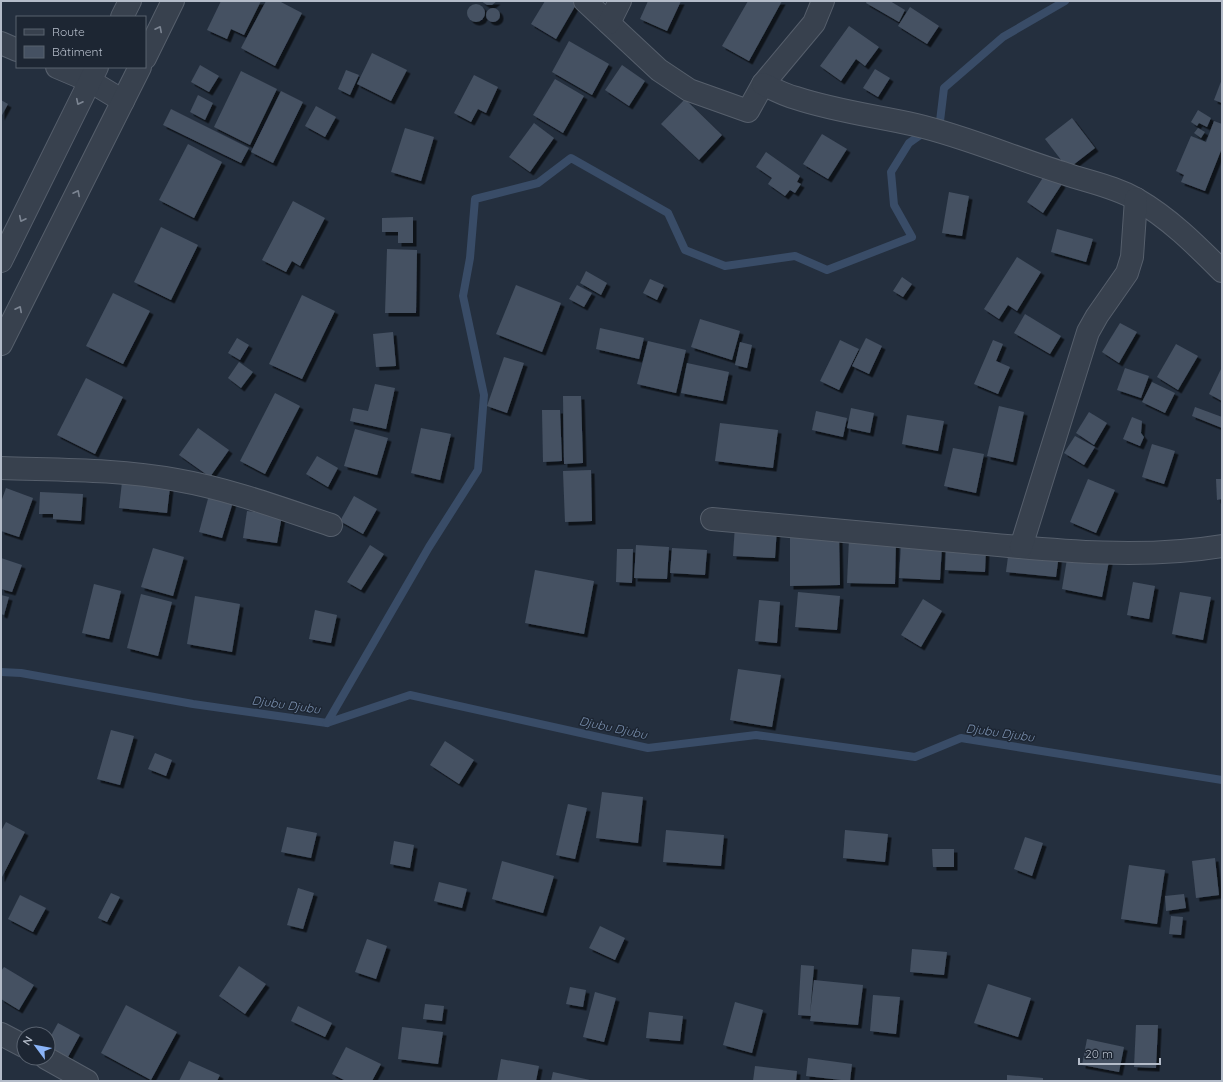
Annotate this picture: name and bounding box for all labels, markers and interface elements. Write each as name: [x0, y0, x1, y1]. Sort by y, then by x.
legend: [16, 16, 146, 68]
text: Route: [52, 24, 85, 39]
one-way arrow: [154, 26, 162, 34]
text: Bâtiment: [52, 44, 102, 59]
one-way arrow: [76, 98, 84, 105]
one-way arrow: [72, 190, 80, 197]
one-way arrow: [19, 214, 27, 222]
one-way arrow: [14, 306, 21, 313]
water label: Djubu Djubu: [251, 692, 322, 717]
water label: Djubu Djubu: [578, 713, 649, 742]
water label: Djubu Djubu: [965, 720, 1036, 745]
north arrow: [16, 1026, 56, 1066]
text: N: [19, 1034, 36, 1048]
scale bar: [1079, 1040, 1160, 1066]
text: 20 m: [1085, 1046, 1113, 1061]

